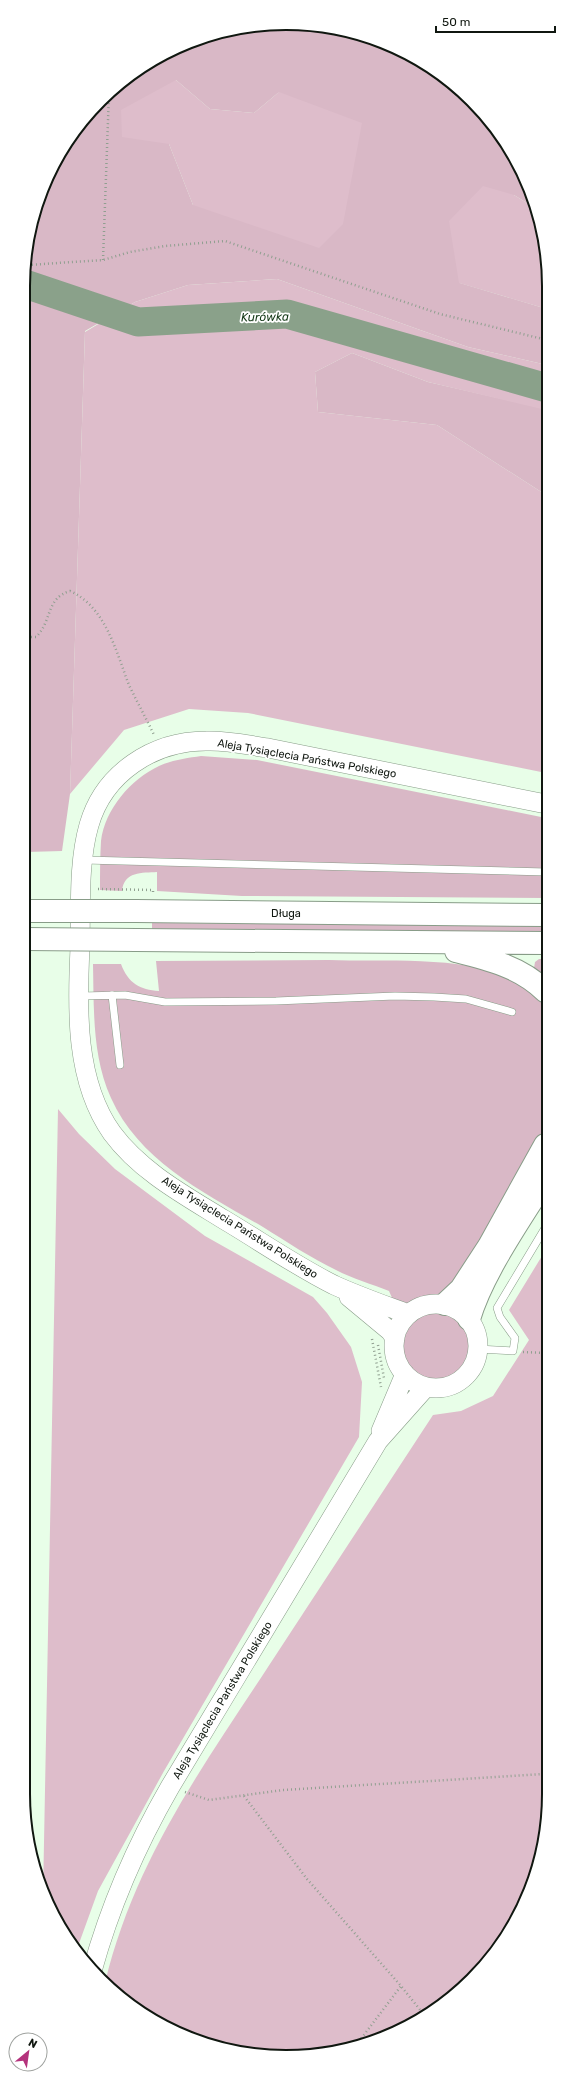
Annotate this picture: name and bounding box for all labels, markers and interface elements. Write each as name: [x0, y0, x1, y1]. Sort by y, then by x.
scale bar: [436, 8, 555, 34]
text: 50 m: [442, 15, 470, 29]
water label: Kurówka: [241, 310, 289, 324]
street label: Aleja Tysiąclecia Państwa Polskiego: [216, 736, 397, 781]
street label: Długa: [271, 907, 301, 920]
street label: Aleja Tysiąclecia Państwa Polskiego: [159, 1174, 320, 1281]
street label: Aleja Tysiąclecia Państwa Polskiego: [170, 1619, 275, 1781]
north arrow: [8, 2032, 48, 2072]
text: N: [26, 2036, 39, 2051]

